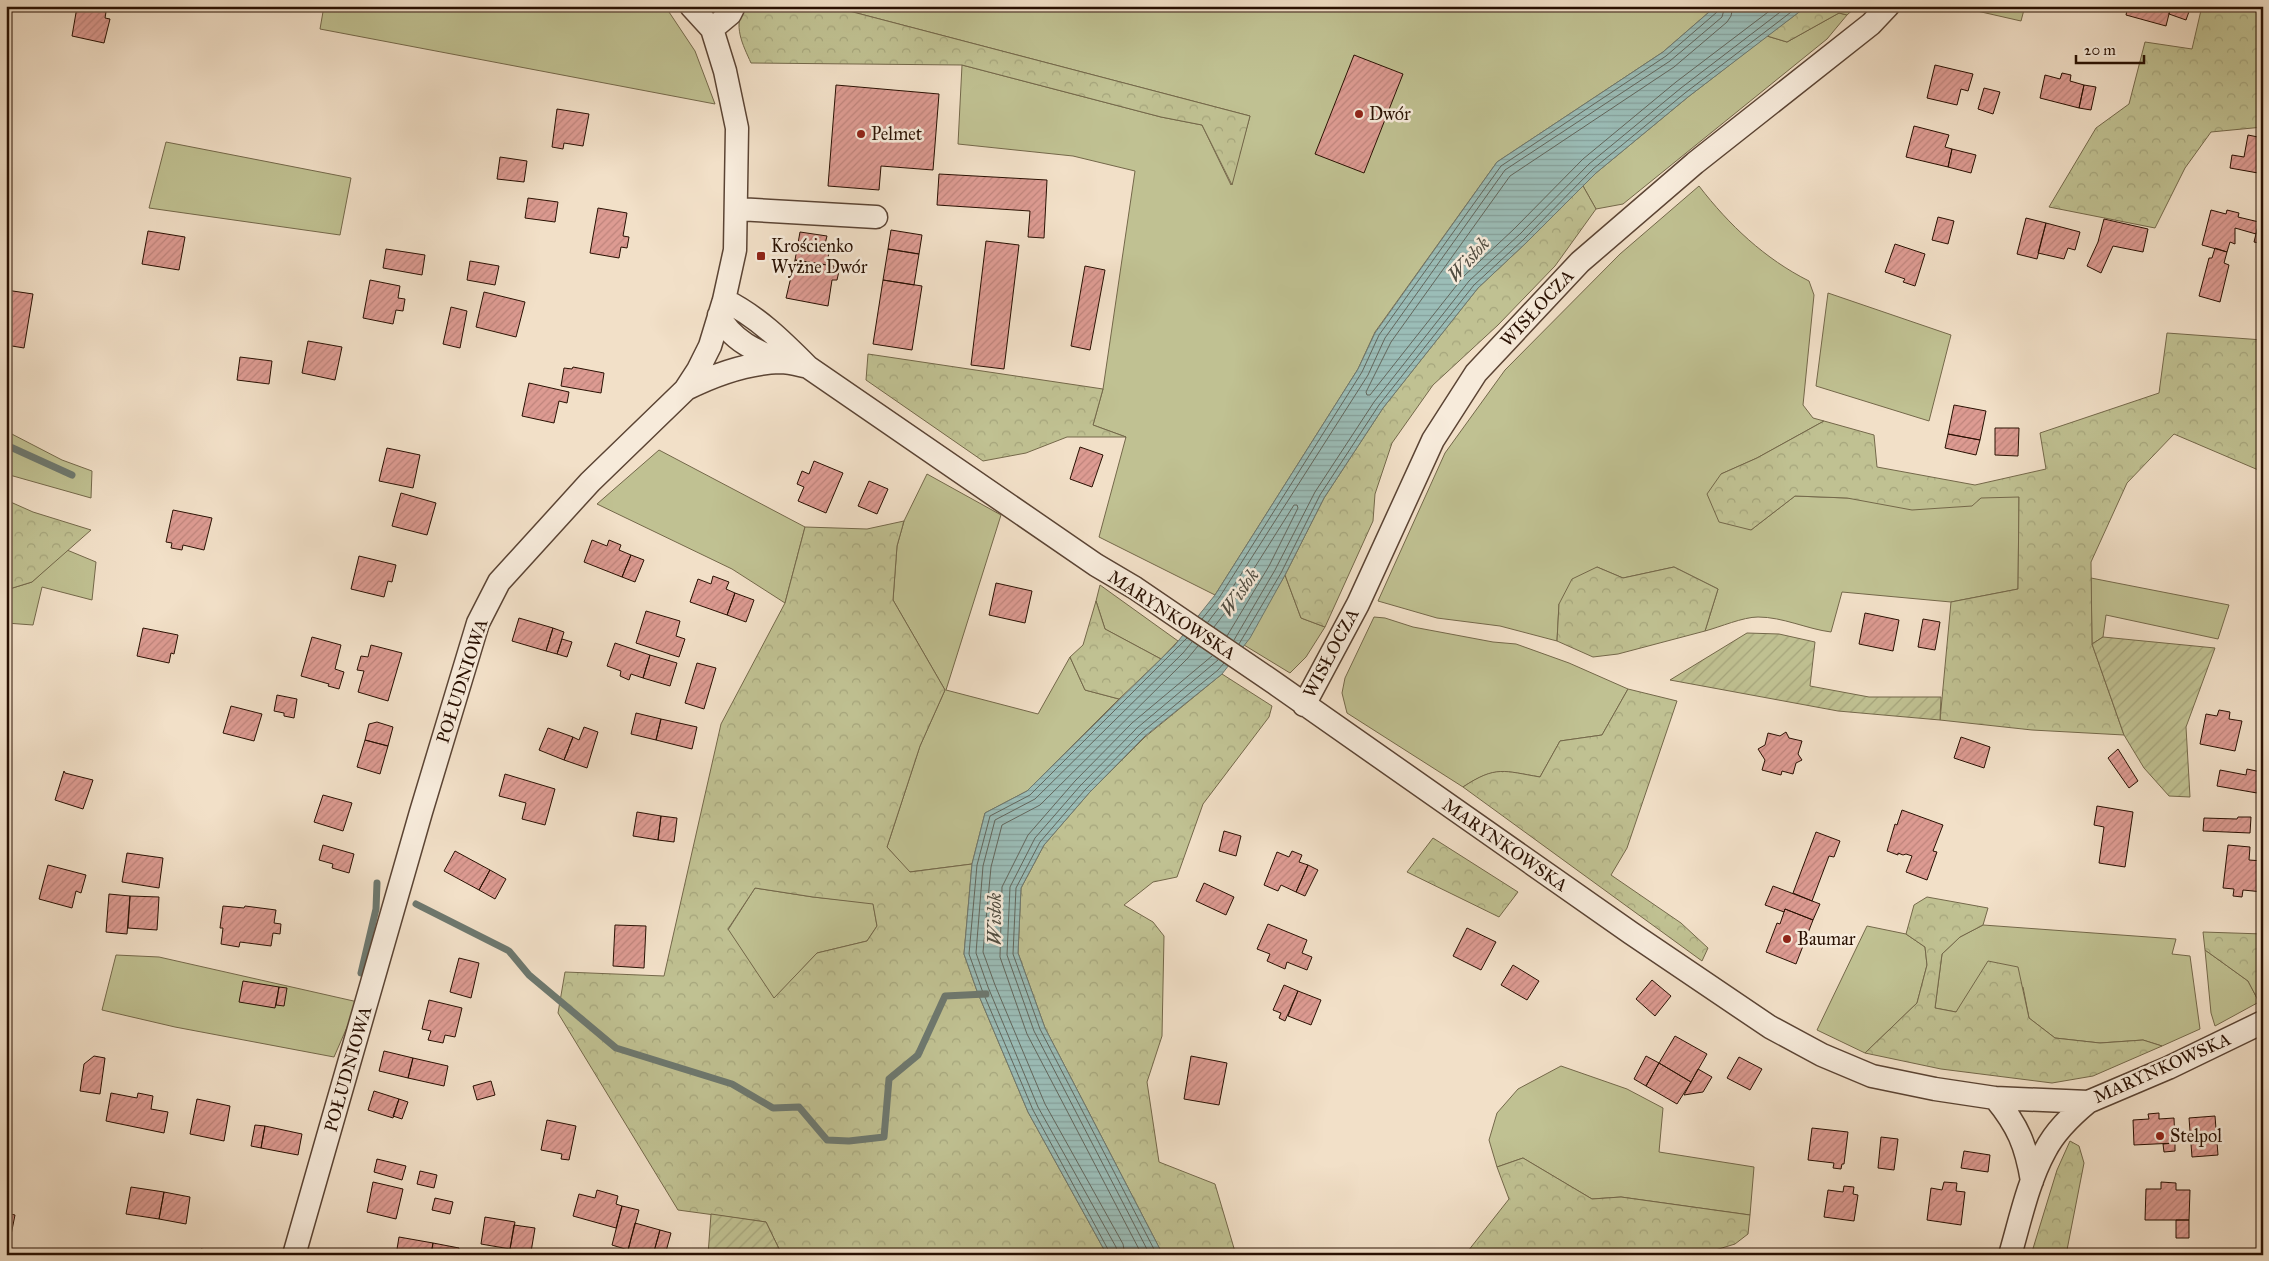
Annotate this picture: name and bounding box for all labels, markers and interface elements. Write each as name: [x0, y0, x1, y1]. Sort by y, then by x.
scale bar: [2076, 32, 2144, 64]
text: 20 m: [2084, 41, 2116, 59]
place label: Dwór: [1369, 103, 1411, 125]
marker: Dwór: [1353, 108, 1365, 120]
place label: Pelmet: [871, 123, 923, 145]
marker: Pelmet: [855, 128, 867, 140]
water label: Wisłok: [1442, 232, 1495, 286]
place label: Krościenko Wyżne Dwór: [771, 235, 868, 278]
marker: Krościenko Wyżne Dwór: [755, 250, 767, 262]
street label: WISŁOCZA: [1496, 265, 1578, 351]
water label: Wisłok: [1215, 564, 1264, 620]
street label: MARYNKOWSKA: [1104, 565, 1240, 665]
street label: WISŁOCZA: [1298, 605, 1364, 701]
street label: POŁUDNIOWA: [432, 616, 492, 746]
street label: MARYNKOWSKA: [1438, 794, 1572, 896]
water label: Wisłok: [983, 892, 1006, 945]
place label: Baumar: [1797, 928, 1856, 950]
marker: Baumar: [1781, 933, 1793, 945]
street label: POŁUDNIOWA: [320, 1004, 376, 1134]
street label: MARYNKOWSKA: [2090, 1028, 2234, 1108]
place label: Stelpol: [2170, 1125, 2222, 1147]
marker: Stelpol: [2154, 1130, 2166, 1142]

